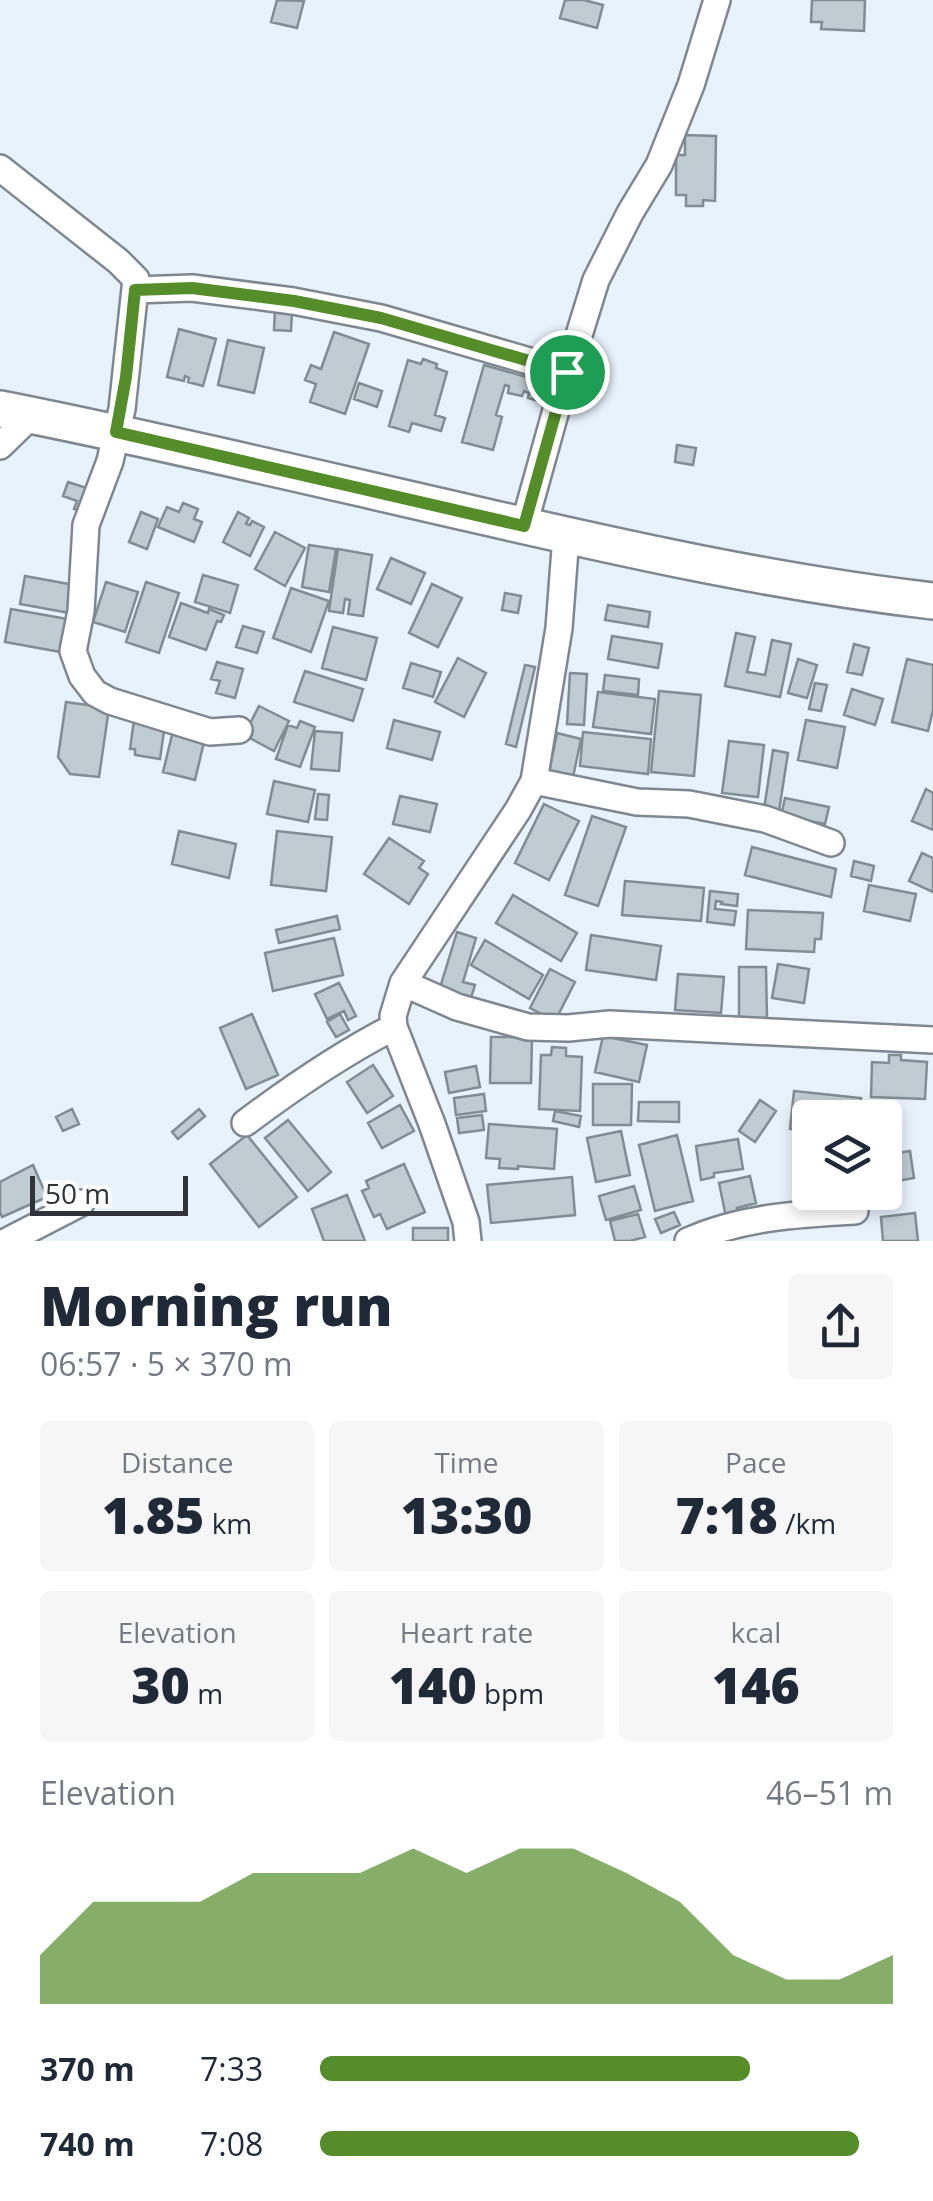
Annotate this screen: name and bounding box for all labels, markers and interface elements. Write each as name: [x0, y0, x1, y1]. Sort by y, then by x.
pin: [525, 330, 610, 415]
icon: arrive: [540, 345, 595, 400]
map controls: [792, 1100, 902, 1210]
button: layers: [792, 1100, 902, 1210]
scale bar: [30, 1171, 188, 1216]
text: 50 m: [45, 1174, 110, 1212]
text: Morning run: [40, 1267, 393, 1342]
button: share: [788, 1274, 893, 1379]
text: 06:57 · 5 × 370 m: [40, 1342, 293, 1385]
text: Distance: [121, 1443, 233, 1481]
text: Time: [434, 1443, 499, 1481]
text: Pace: [725, 1443, 787, 1481]
text: 1.85: [102, 1481, 204, 1549]
text: 13:30: [401, 1481, 532, 1549]
text: 7:18: [676, 1481, 778, 1549]
text: km: [204, 1504, 252, 1542]
text: /km: [778, 1504, 836, 1542]
text: Elevation: [118, 1613, 237, 1651]
text: Heart rate: [400, 1613, 533, 1651]
text: kcal: [730, 1613, 781, 1651]
text: 30: [131, 1651, 190, 1719]
text: 140: [389, 1651, 477, 1719]
text: 146: [712, 1651, 800, 1719]
text: m: [190, 1674, 223, 1712]
text: bpm: [477, 1674, 544, 1712]
text: Elevation: [40, 1771, 176, 1814]
text: 46–51 m: [766, 1771, 893, 1814]
text: 370 m: [40, 2047, 135, 2090]
text: 7:33: [200, 2047, 263, 2090]
text: 740 m: [40, 2122, 135, 2165]
text: 7:08: [200, 2122, 263, 2165]

